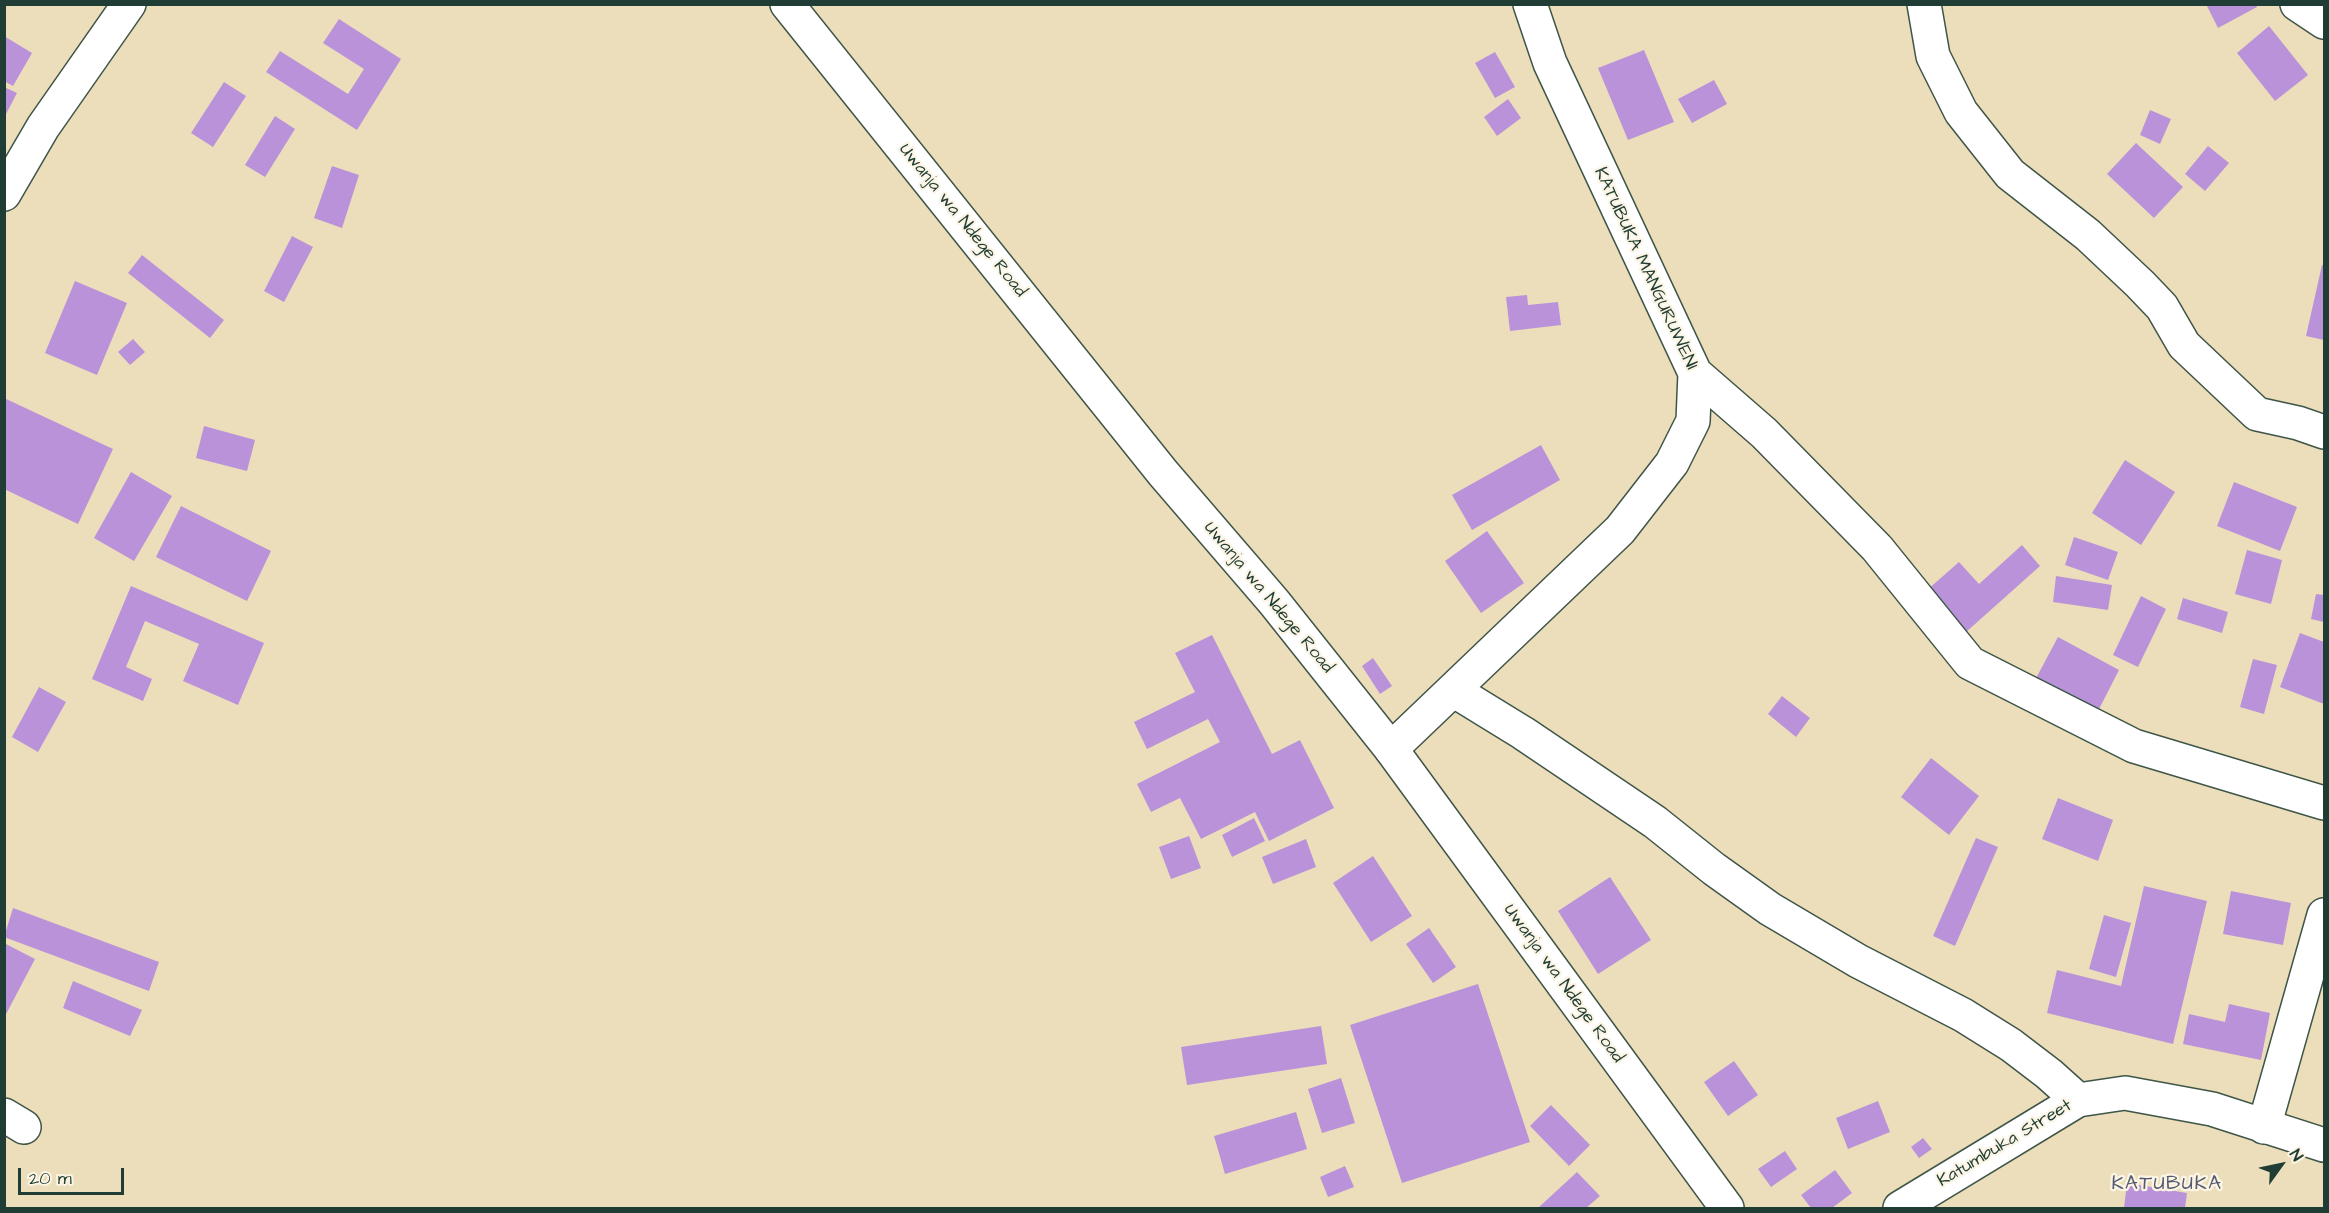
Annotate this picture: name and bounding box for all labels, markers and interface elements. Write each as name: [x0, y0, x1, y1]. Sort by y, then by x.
street label: Uwanja wa Ndege Road: [893, 140, 1031, 302]
street label: KATUBUKA MANGURUWENI: [1588, 164, 1702, 374]
street label: Uwanja wa Ndege Road: [1198, 518, 1338, 678]
street label: Uwanja wa Ndege Road: [1498, 900, 1628, 1068]
street label: Katumbuka Street: [1934, 1095, 2076, 1193]
north arrow: [2251, 1135, 2311, 1195]
text: N: [2284, 1145, 2308, 1165]
scale bar: [21, 1156, 128, 1194]
text: 20 m: [29, 1166, 72, 1191]
district label: KATUBUKA: [2112, 1173, 2222, 1197]

